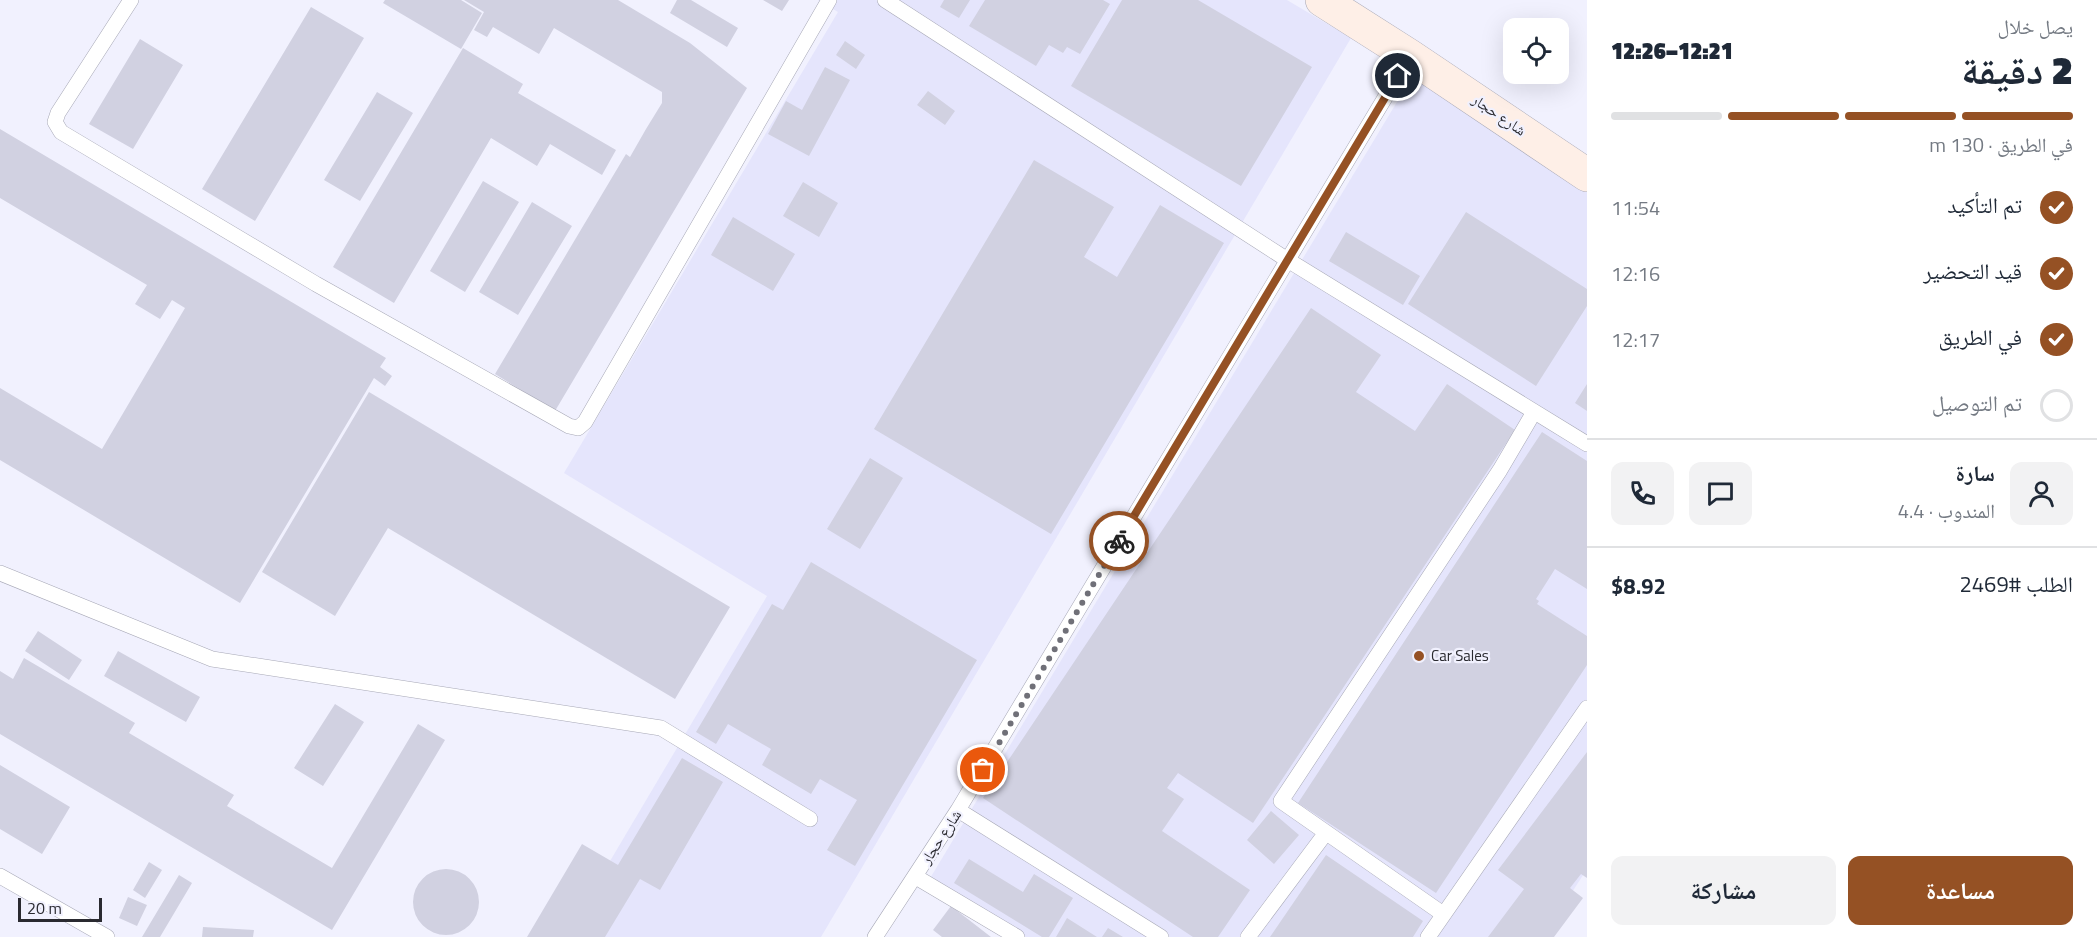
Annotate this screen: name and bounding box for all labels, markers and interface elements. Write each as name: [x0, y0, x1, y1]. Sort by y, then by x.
text: يصل خلال: [1998, 11, 2073, 42]
map controls: [1503, 18, 1569, 84]
button: locate: [1503, 18, 1569, 84]
text: 12:21–12:26: [1611, 34, 1733, 68]
text: 2 دقيقة: [1961, 40, 2073, 99]
pin: [1372, 50, 1423, 101]
icon: home: [1381, 59, 1414, 92]
street label: شارع حجار: [1467, 87, 1531, 141]
text: في الطريق · 130 m: [1929, 129, 2073, 160]
text: تم التأكيد: [1947, 188, 2022, 222]
icon: check: [2040, 191, 2073, 224]
text: 11:54: [1611, 192, 1660, 223]
text: قيد التحضير: [1923, 254, 2022, 288]
icon: check: [2040, 257, 2073, 290]
text: 12:16: [1611, 258, 1660, 289]
text: في الطريق: [1939, 320, 2022, 354]
icon: check: [2040, 323, 2073, 356]
text: 12:17: [1611, 324, 1660, 355]
text: تم التوصيل: [1932, 386, 2022, 420]
text: سارة: [1956, 456, 1995, 490]
button: phone: [1611, 462, 1674, 525]
button: chat: [1689, 462, 1752, 525]
button: person: [2010, 462, 2073, 525]
text: المندوب · 4.4: [1898, 495, 1995, 526]
courier: [1089, 511, 1149, 571]
icon: bike: [1103, 525, 1136, 558]
text: الطلب #2469: [1959, 567, 2073, 601]
text: $8.92: [1611, 569, 1666, 603]
place label: Car Sales: [1431, 644, 1489, 667]
marker: Car Sales: [1412, 649, 1426, 663]
pin: [957, 744, 1008, 795]
icon: bag: [966, 753, 999, 786]
street label: شارع حجار: [914, 805, 967, 869]
button: مشاركة: [1611, 856, 1836, 925]
button: مساعدة: [1848, 856, 2073, 925]
scale bar: [18, 895, 102, 922]
text: 20 m: [27, 896, 62, 920]

